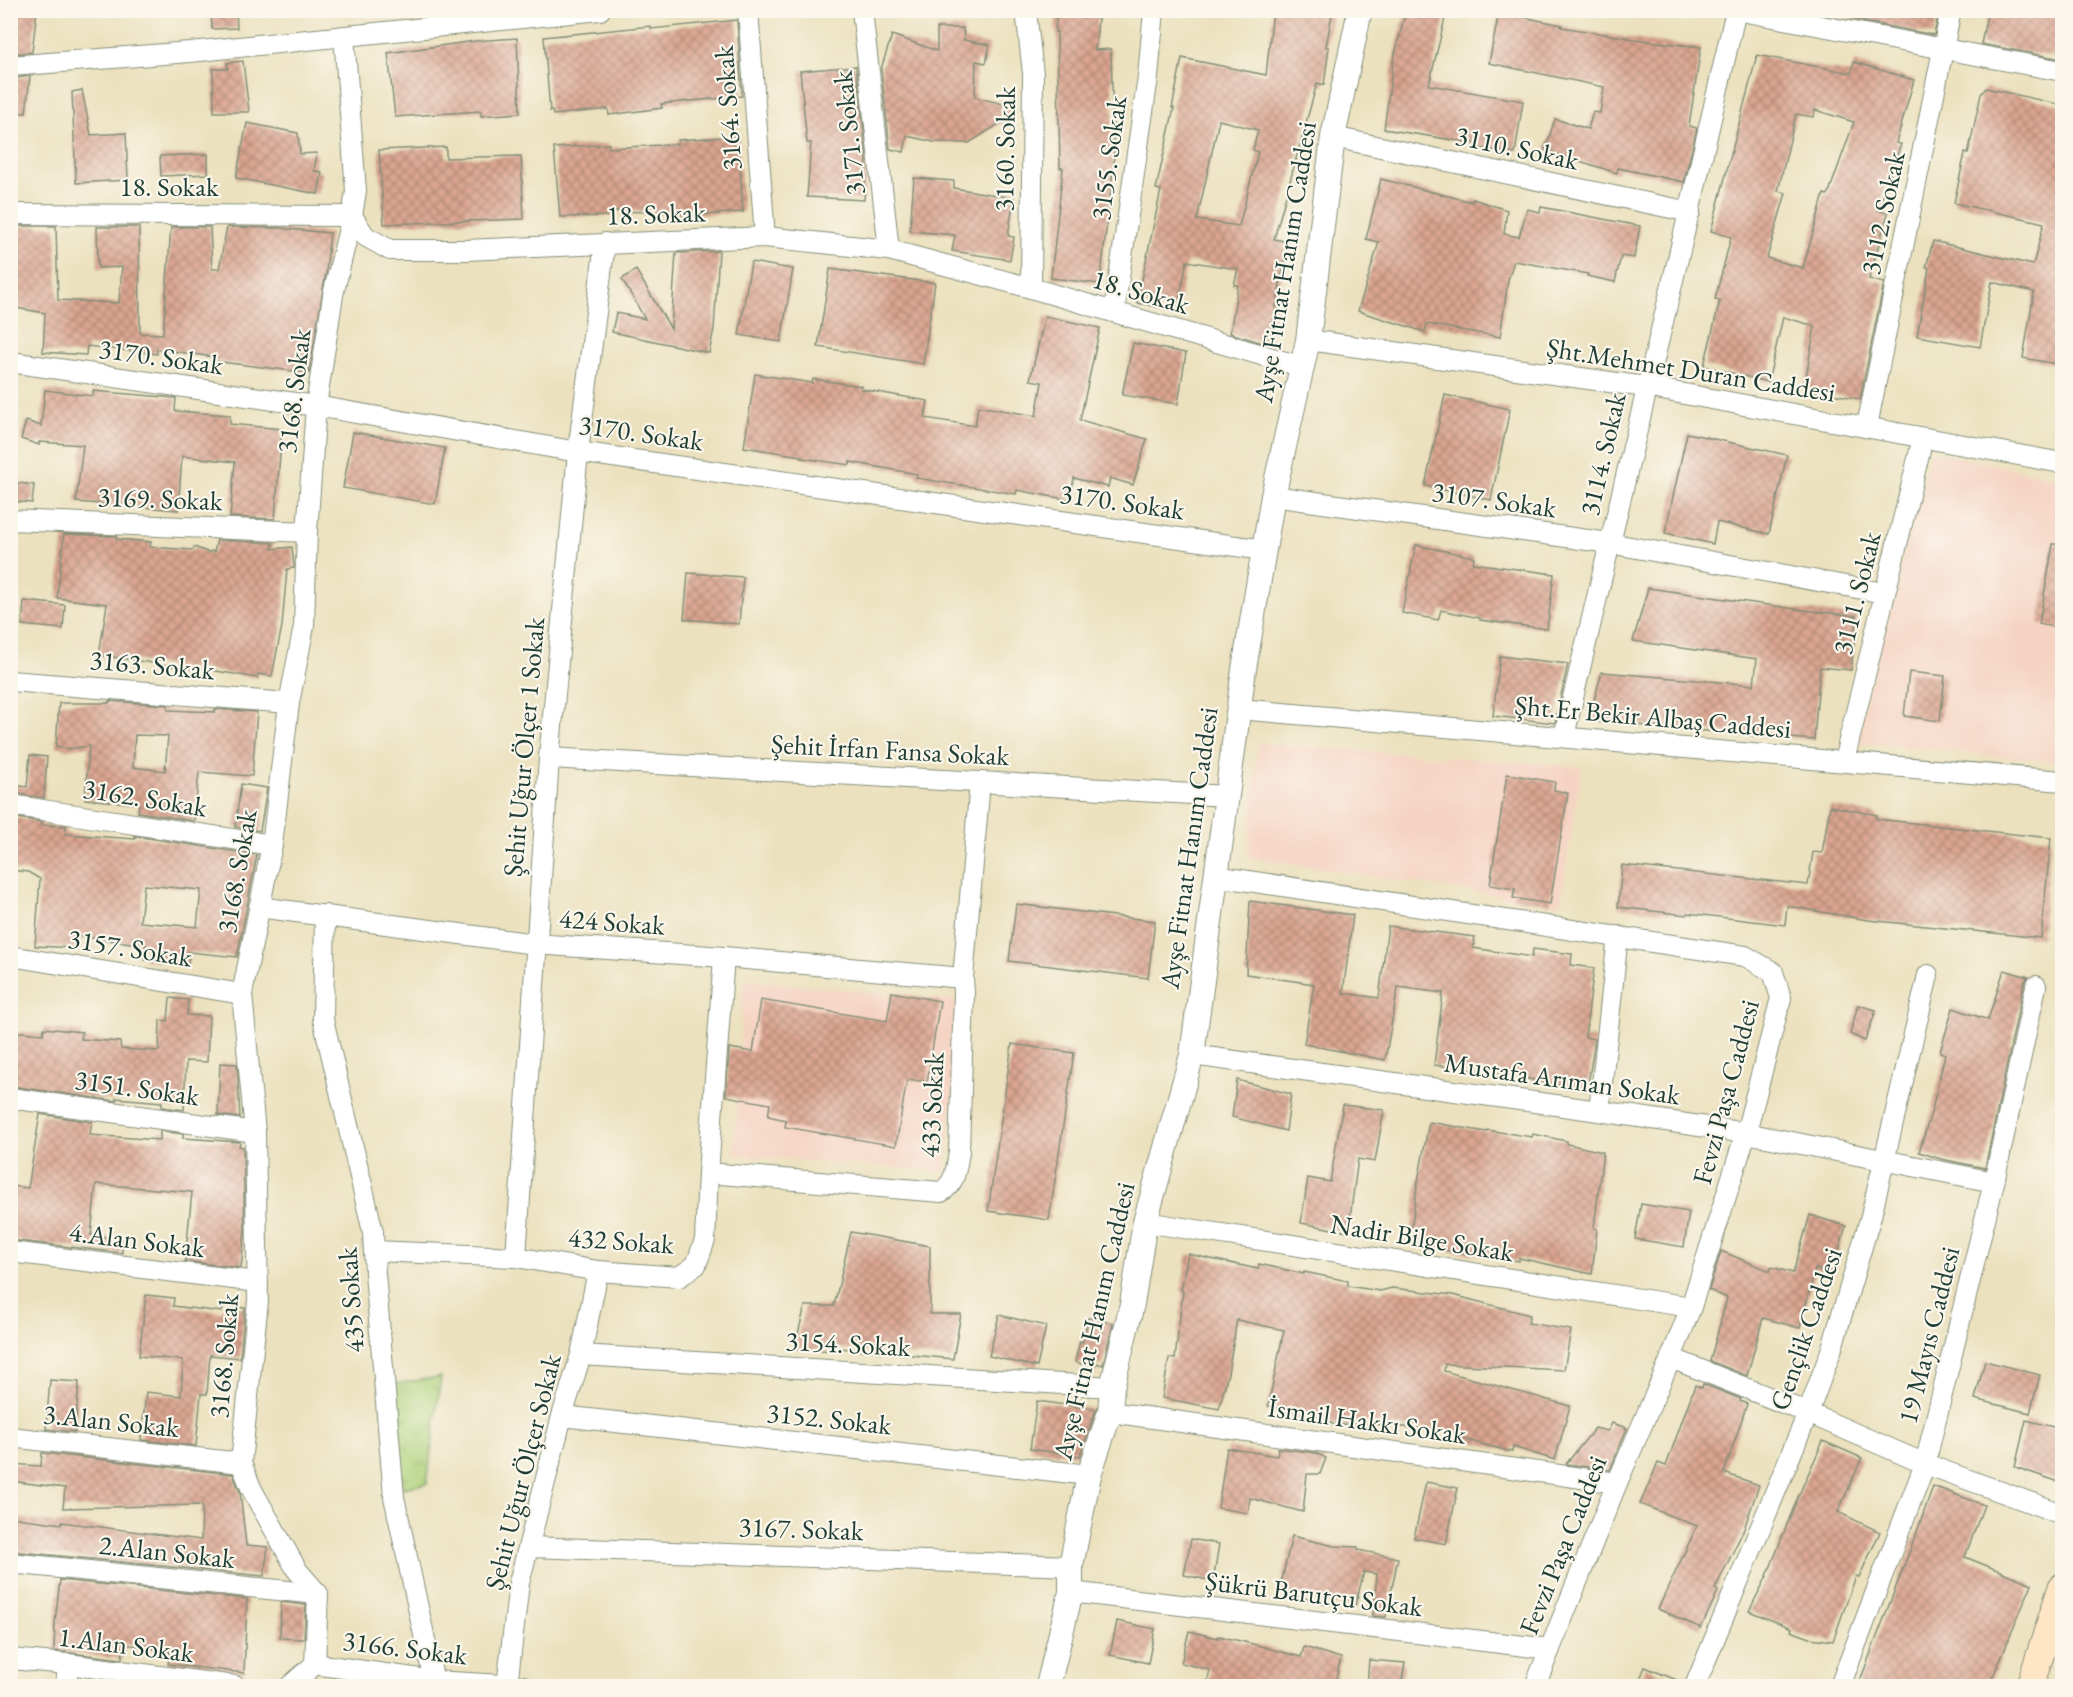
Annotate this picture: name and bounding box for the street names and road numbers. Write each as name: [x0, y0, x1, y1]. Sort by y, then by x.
street label: 3164. Sokak: [706, 44, 749, 172]
street label: 3171. Sokak: [825, 69, 872, 197]
street label: 3160. Sokak: [986, 86, 1023, 212]
street label: 3155. Sokak: [1082, 93, 1135, 222]
street label: 3110. Sokak: [1452, 117, 1582, 178]
street label: Ayşe Fitnat Hanım Caddesi: [1245, 118, 1324, 406]
street label: 3112. Sokak: [1852, 148, 1913, 278]
street label: 18. Sokak: [119, 169, 219, 204]
street label: 18. Sokak: [606, 194, 706, 233]
street label: 18. Sokak: [1089, 261, 1194, 322]
street label: 3168. Sokak: [269, 326, 319, 455]
street label: Şht.Mehmet Duran Caddesi: [1544, 329, 1838, 410]
street label: 3170. Sokak: [97, 330, 226, 383]
street label: 3114. Sokak: [1571, 389, 1634, 519]
street label: 3170. Sokak: [577, 406, 706, 459]
street label: 3107. Sokak: [1430, 473, 1559, 526]
street label: 3170. Sokak: [1058, 475, 1187, 528]
street label: 3169. Sokak: [97, 479, 223, 518]
street label: 3111. Sokak: [1824, 528, 1889, 658]
street label: Şehit Uğur Ölçer 1 Sokak: [495, 615, 552, 878]
street label: 3163. Sokak: [88, 642, 216, 687]
street label: Şht.Er Bekir Albaş Caddesi: [1513, 687, 1793, 746]
street label: Ayşe Fitnat Hanım Caddesi: [1151, 704, 1226, 992]
street label: Şehit İrfan Fansa Sokak: [770, 726, 1010, 773]
street label: 3162. Sokak: [81, 770, 210, 825]
street label: 3168. Sokak: [208, 806, 265, 936]
street label: 424 Sokak: [558, 900, 666, 943]
street label: 3157. Sokak: [66, 920, 195, 975]
street label: Fevzi Paşa Caddesi: [1684, 995, 1767, 1188]
street label: Mustafa Arıman Sokak: [1442, 1045, 1683, 1112]
street label: 433 Sokak: [911, 1051, 952, 1159]
street label: 3151. Sokak: [73, 1061, 202, 1114]
street label: Ayşe Fitnat Hanım Caddesi: [1044, 1178, 1143, 1464]
street label: Nadir Bilge Sokak: [1328, 1206, 1517, 1269]
street label: 4.Alan Sokak: [67, 1214, 207, 1265]
street label: 432 Sokak: [567, 1219, 675, 1262]
street label: 19 Mayıs Caddesi: [1890, 1242, 1968, 1427]
street label: Gençlik Caddesi: [1761, 1243, 1850, 1415]
street label: 435 Sokak: [329, 1246, 372, 1354]
street label: 3168. Sokak: [201, 1292, 246, 1420]
street label: 3154. Sokak: [785, 1323, 912, 1364]
street label: Şehit Uğur Ölçer Sokak: [476, 1350, 569, 1593]
street label: İsmail Hakkı Sokak: [1266, 1389, 1469, 1452]
street label: 3152. Sokak: [765, 1395, 893, 1442]
street label: 3.Alan Sokak: [41, 1396, 181, 1445]
street label: Fevzi Paşa Caddesi: [1511, 1450, 1614, 1639]
street label: 3167. Sokak: [738, 1509, 864, 1548]
street label: 2.Alan Sokak: [97, 1527, 237, 1576]
street label: Şükrü Barutçu Sokak: [1203, 1563, 1425, 1624]
street label: 1.Alan Sokak: [56, 1619, 196, 1670]
street label: 3166. Sokak: [341, 1623, 470, 1673]

